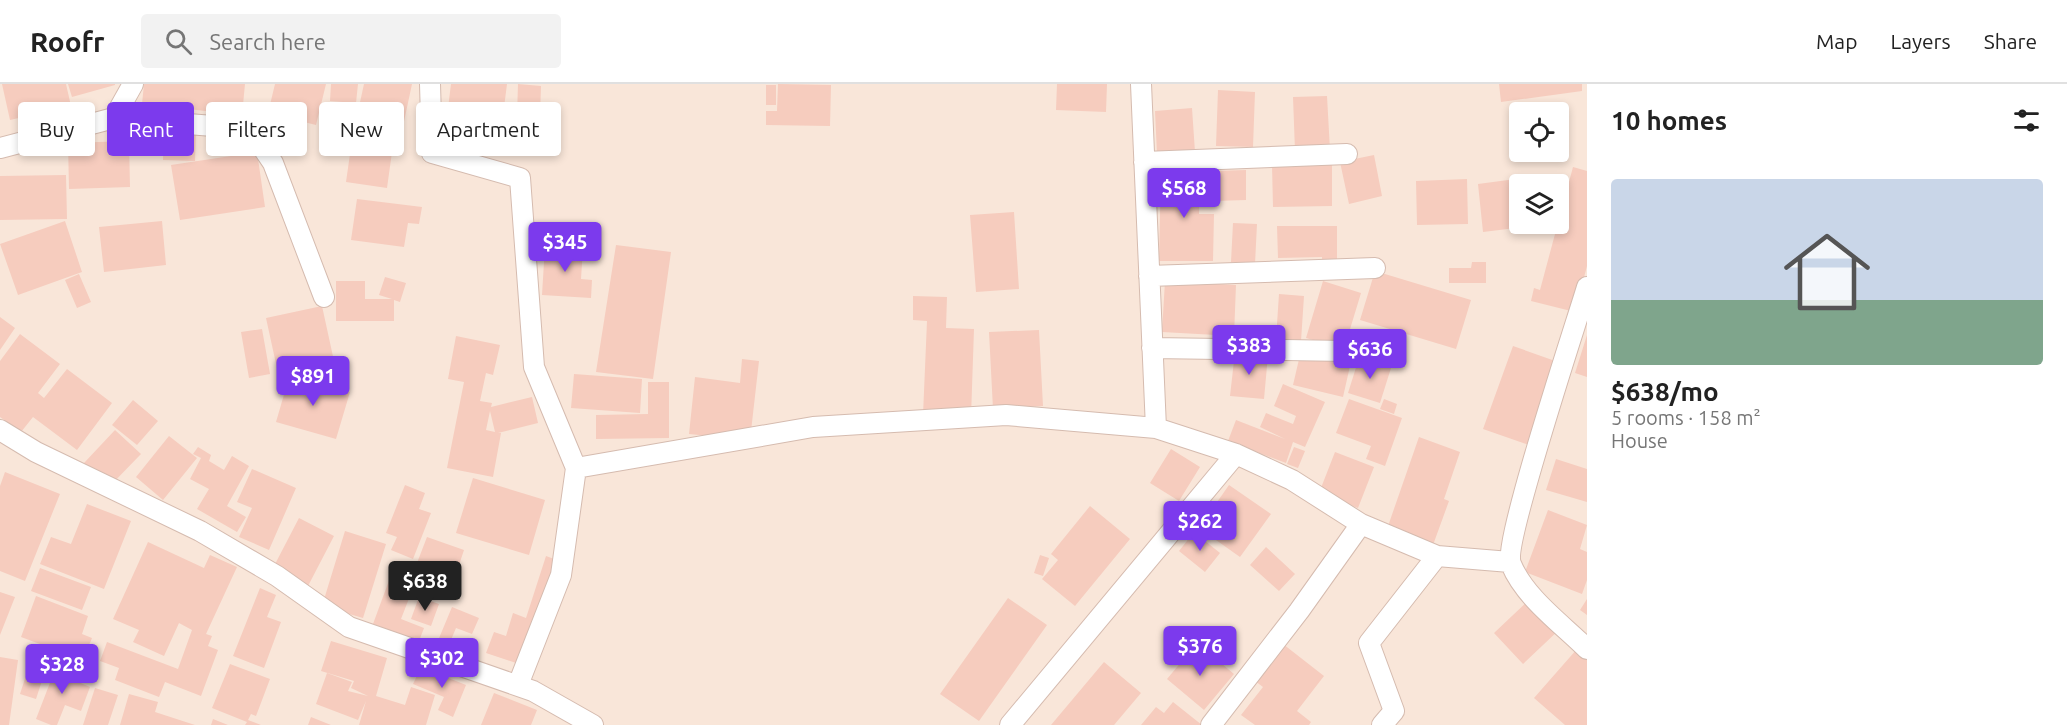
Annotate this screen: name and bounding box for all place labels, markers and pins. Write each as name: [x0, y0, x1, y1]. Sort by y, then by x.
pin: $568: [1148, 168, 1220, 219]
pin: $345: [529, 222, 601, 273]
pin: $383: [1213, 325, 1285, 376]
pin: $636: [1334, 329, 1406, 380]
pin: $891: [277, 356, 349, 407]
pin: $262: [1164, 501, 1236, 552]
pin: $638: [389, 561, 461, 612]
pin: $376: [1164, 626, 1236, 677]
pin: $302: [406, 638, 478, 689]
pin: $328: [26, 644, 98, 695]

